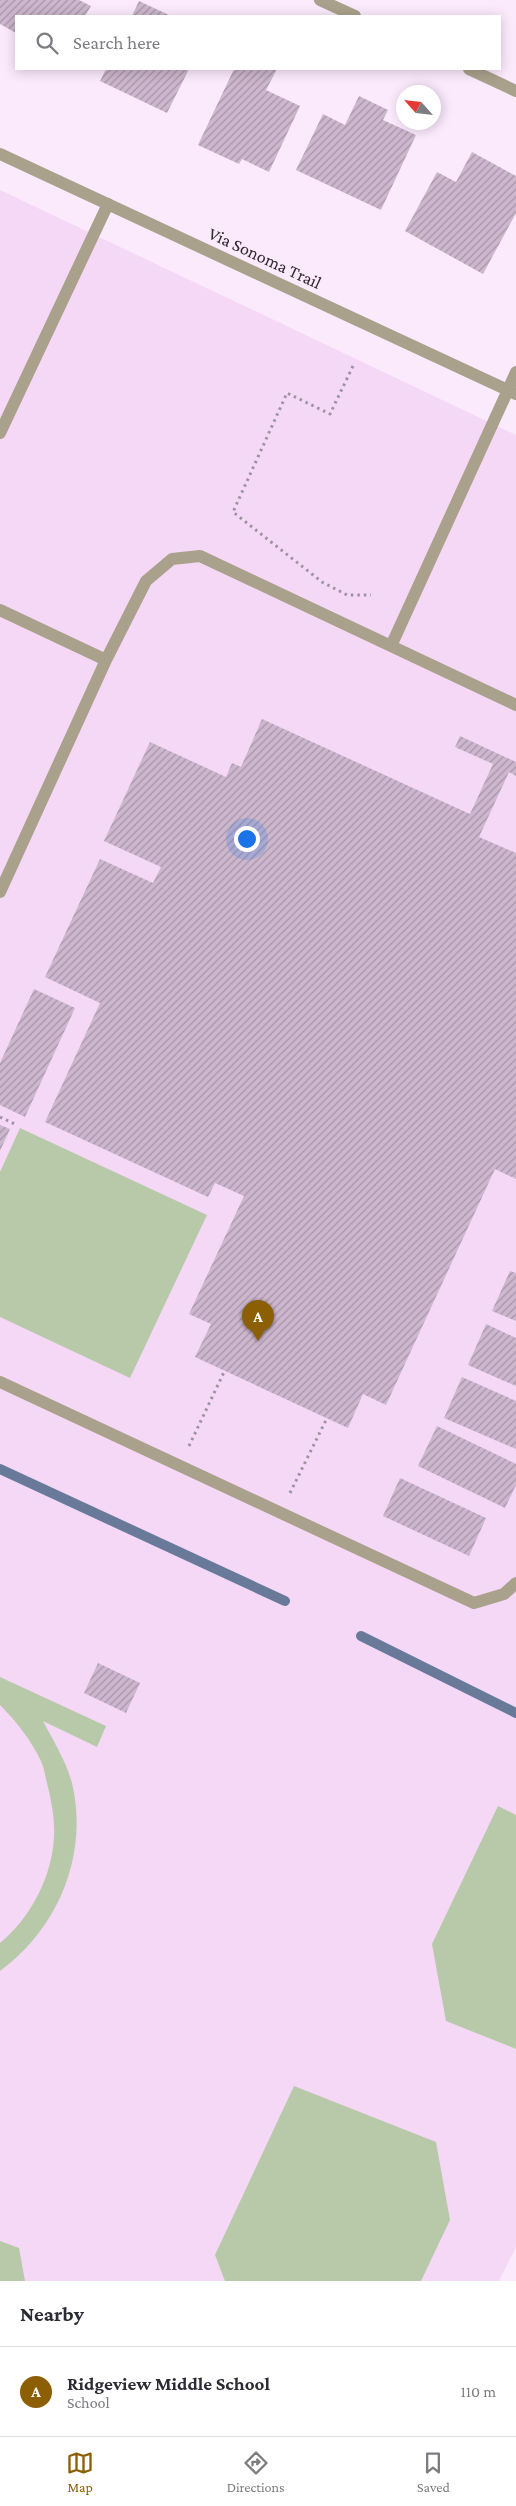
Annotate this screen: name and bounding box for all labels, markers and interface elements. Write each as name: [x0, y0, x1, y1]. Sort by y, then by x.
search box: [15, 15, 501, 70]
icon: search: [33, 29, 61, 57]
text: Search here: [73, 32, 160, 53]
north arrow: [396, 85, 441, 130]
street label: Via Sonoma Trail: [205, 223, 325, 293]
your location: [234, 826, 260, 852]
pin: A: [242, 1300, 274, 1341]
text: Nearby: [20, 2302, 84, 2326]
text: Ridgeview Middle School: [67, 2373, 270, 2394]
text: A: [31, 2383, 41, 2400]
text: 110 m: [460, 2383, 496, 2400]
text: School: [67, 2394, 110, 2411]
tab: Map: [66, 2449, 94, 2495]
tab: Directions: [227, 2449, 285, 2495]
tab: Saved: [417, 2449, 450, 2495]

